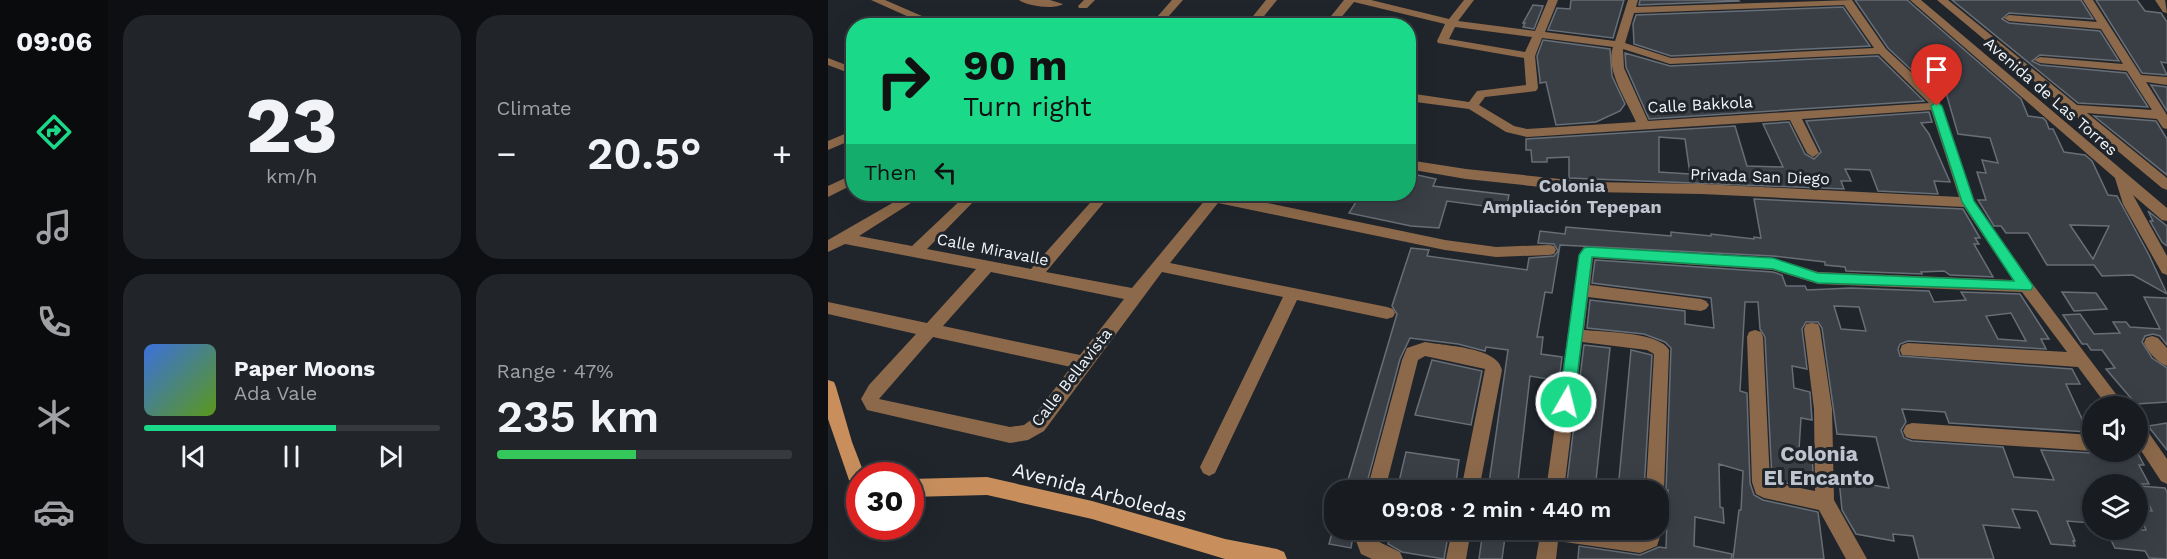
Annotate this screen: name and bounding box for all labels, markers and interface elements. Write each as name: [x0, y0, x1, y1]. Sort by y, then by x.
text: 09:06: [16, 26, 92, 58]
street label: Avenida de Las Torres: [1980, 33, 2121, 160]
text: 90 m: [963, 41, 1067, 90]
icon: right: [864, 42, 942, 120]
pin: [1911, 44, 1962, 106]
icon: arrive: [1920, 53, 1953, 86]
text: 23: [245, 79, 338, 171]
text: Turn right: [963, 91, 1092, 123]
street label: Calle Bakkola: [1647, 92, 1753, 117]
text: Climate: [497, 96, 572, 120]
icon: directions: [33, 111, 75, 153]
text: 20.5°: [587, 127, 702, 180]
text: −: [497, 134, 516, 173]
text: +: [772, 134, 792, 173]
icon: left: [929, 156, 962, 189]
text: Then: [864, 160, 917, 185]
text: km/h: [266, 164, 318, 188]
street label: Privada San Diego: [1690, 165, 1830, 188]
district label: Colonia Ampliación Tepepan: [1482, 175, 1662, 217]
icon: music: [33, 206, 75, 248]
street label: Calle Miravalle: [935, 229, 1051, 270]
icon: phone: [33, 301, 75, 343]
street label: Calle Bellavista: [1027, 324, 1116, 430]
text: Paper Moons: [234, 356, 375, 381]
text: Range · 47%: [497, 359, 613, 383]
position arrow: [1534, 370, 1598, 434]
text: Ada Vale: [234, 381, 317, 405]
text: 235 km: [497, 390, 659, 443]
icon: climate: [33, 396, 75, 438]
map controls: [2082, 396, 2148, 540]
button: sound: [2082, 396, 2148, 462]
icon: previous: [177, 440, 210, 473]
icon: pause: [275, 440, 308, 473]
icon: next: [374, 440, 407, 473]
district label: Colonia El Encanto: [1764, 441, 1874, 490]
street label: Avenida Arboledas: [1010, 457, 1190, 527]
speed limit sign: 30: [846, 462, 924, 540]
button: layers: [2082, 474, 2148, 540]
icon: car: [33, 491, 75, 533]
text: 09:08 · 2 min · 440 m: [1382, 497, 1611, 522]

